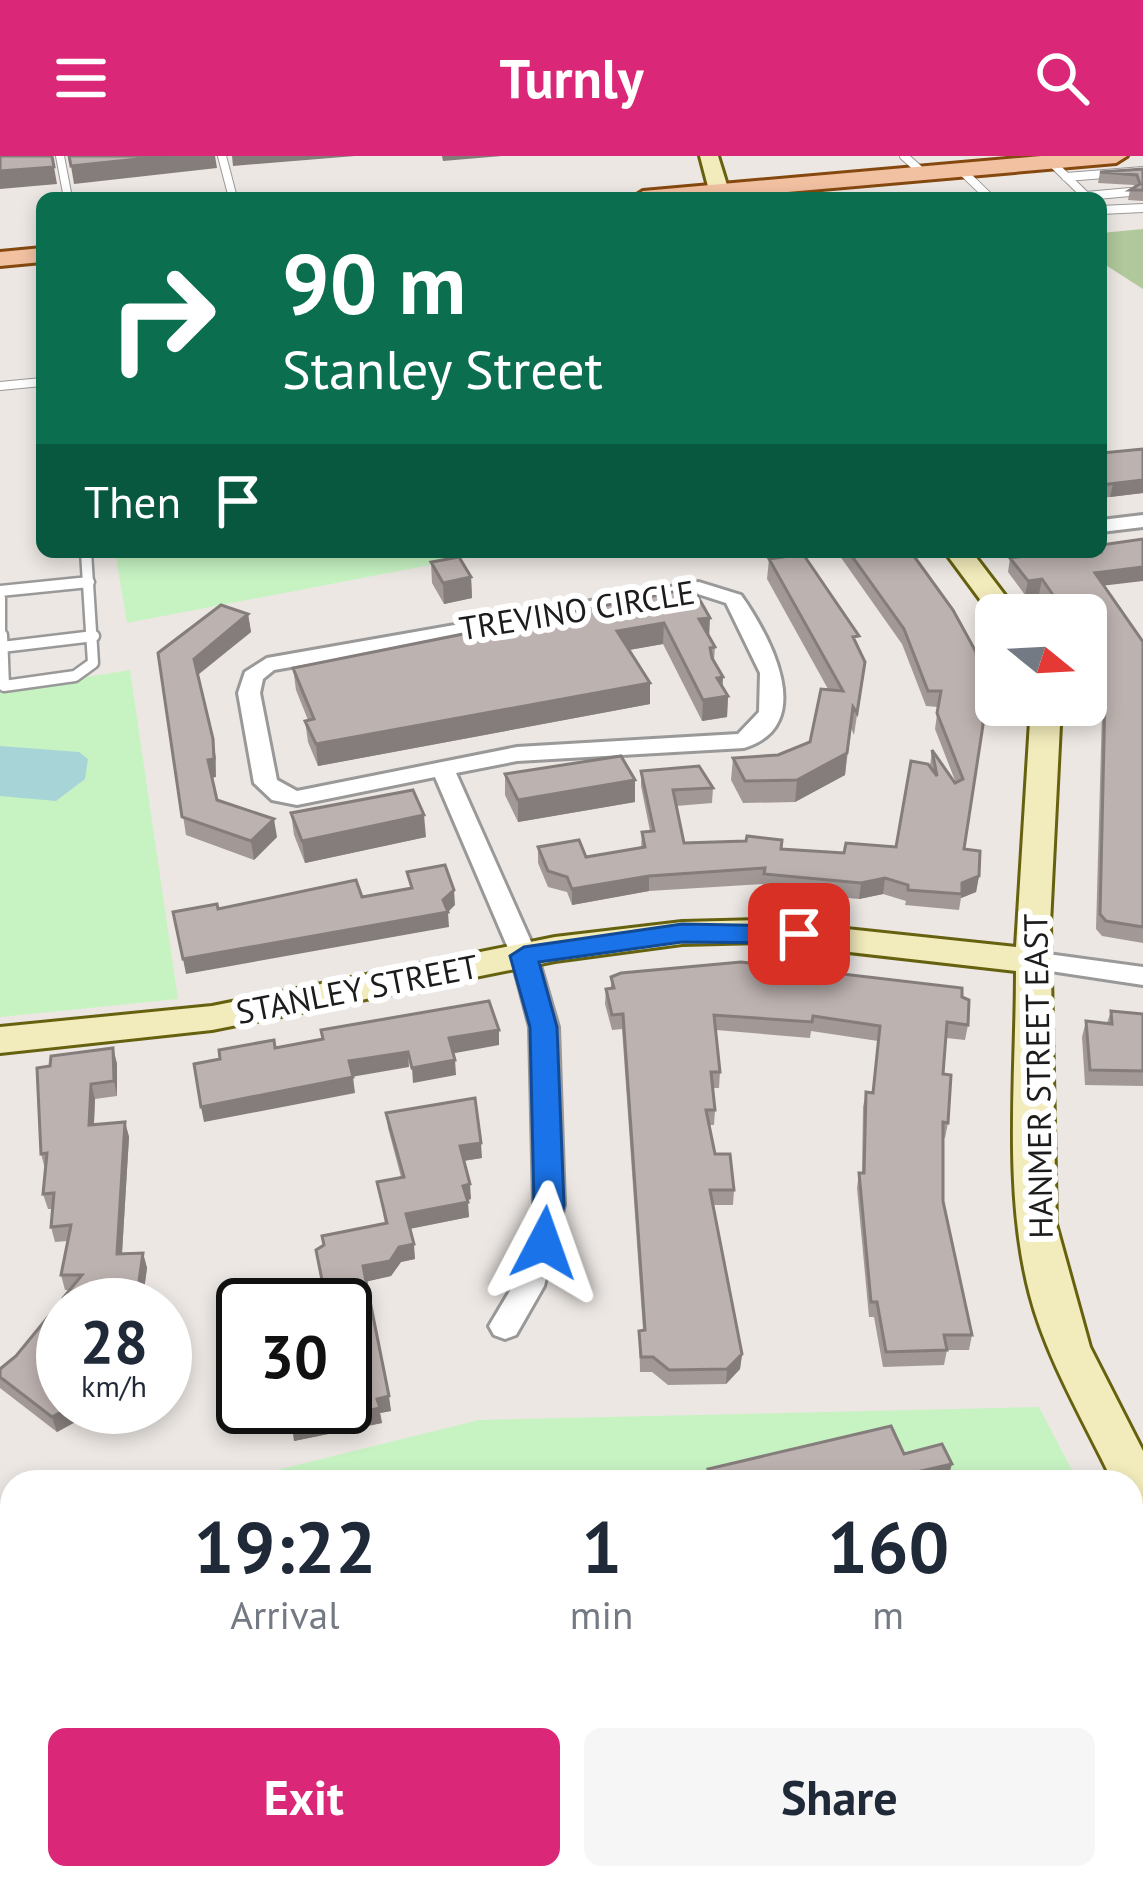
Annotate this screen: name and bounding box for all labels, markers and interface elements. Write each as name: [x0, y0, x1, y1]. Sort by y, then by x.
text: Turnly: [499, 43, 644, 113]
icon: menu: [48, 45, 114, 111]
icon: search: [1029, 45, 1095, 111]
text: 90 m: [282, 228, 466, 337]
icon: right: [84, 240, 240, 396]
text: Stanley Street: [282, 334, 603, 404]
icon: arrive: [205, 468, 271, 534]
text: Then: [84, 472, 181, 530]
street label: TREVINO CIRCLE: [456, 570, 698, 649]
north arrow: [975, 594, 1107, 726]
map controls: [975, 594, 1107, 726]
pin: [748, 883, 850, 985]
icon: arrive: [766, 901, 832, 967]
street label: HANMER STREET EAST: [1013, 913, 1062, 1239]
street label: STANLEY STREET: [232, 944, 481, 1033]
position arrow: [481, 1180, 607, 1306]
speed limit sign: 30: [216, 1278, 372, 1434]
text: 28: [80, 1302, 148, 1380]
text: km/h: [81, 1366, 147, 1405]
text: 19:22: [194, 1500, 376, 1593]
text: 1: [581, 1500, 622, 1593]
text: 160: [827, 1500, 949, 1593]
text: Arrival: [230, 1589, 340, 1640]
text: min: [570, 1589, 633, 1640]
text: m: [872, 1589, 904, 1640]
button: Exit: [48, 1728, 560, 1866]
button: Share: [584, 1728, 1095, 1866]

